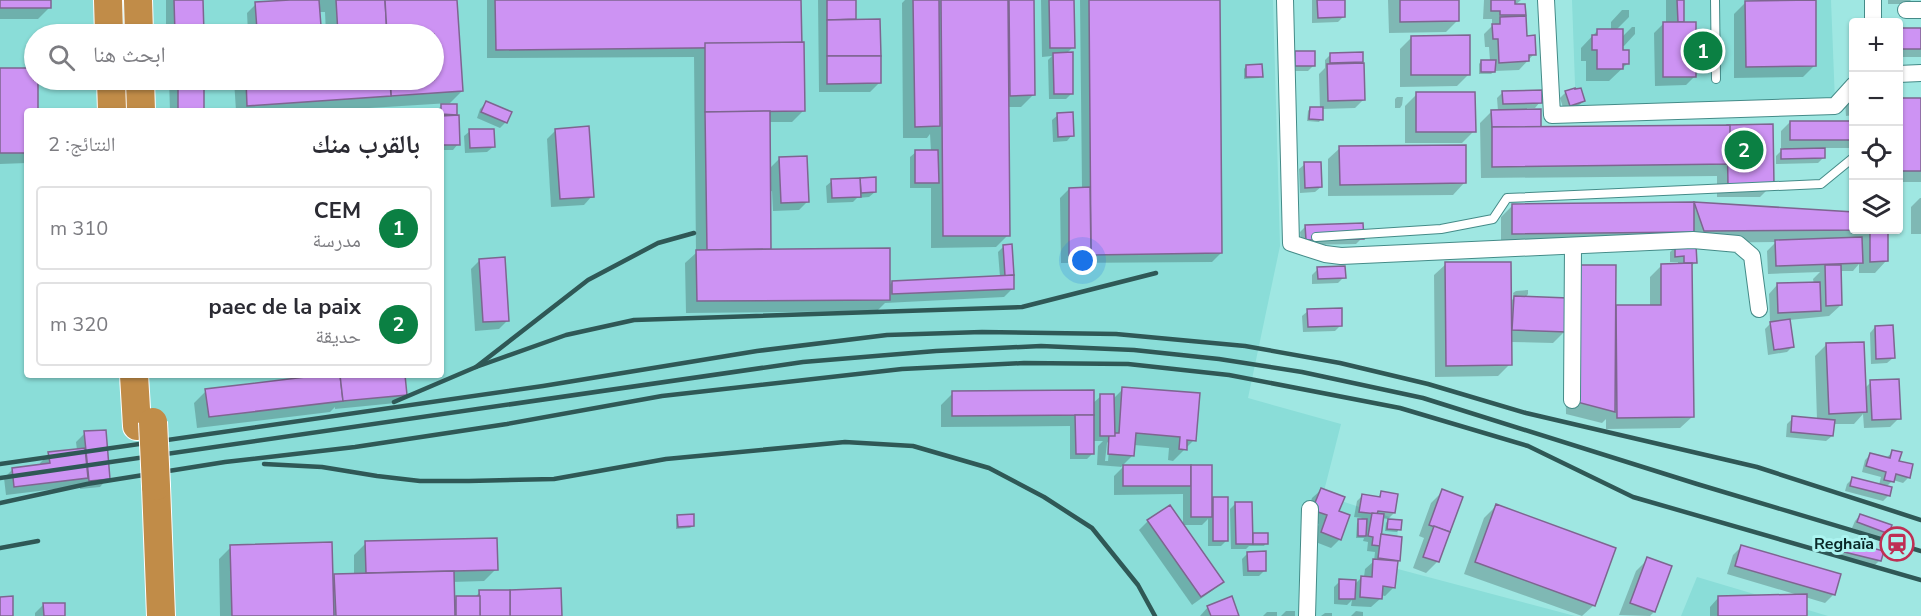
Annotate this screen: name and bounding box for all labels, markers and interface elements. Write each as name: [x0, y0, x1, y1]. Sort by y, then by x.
map controls: [1849, 18, 1903, 234]
button: +: [1849, 18, 1903, 72]
search box: [24, 24, 444, 90]
pin: 1: [1684, 28, 1722, 74]
text: ابحث هنا: [93, 40, 166, 70]
icon: search: [45, 41, 78, 74]
button: −: [1849, 72, 1903, 126]
button: locate: [1849, 126, 1903, 180]
text: بالقرب منك: [312, 127, 420, 162]
pin: 2: [1724, 128, 1764, 172]
text: النتائج: 2: [48, 131, 116, 158]
button: layers: [1849, 180, 1903, 234]
text: CEM: [314, 196, 361, 226]
text: 310 m: [50, 215, 108, 242]
text: 1: [393, 215, 405, 242]
text: مدرسة: [312, 227, 361, 254]
your location: [1068, 246, 1097, 275]
text: paec de la paix: [209, 292, 361, 322]
text: 320 m: [50, 311, 108, 338]
text: 2: [393, 311, 405, 338]
text: حديقة: [315, 323, 361, 350]
station icon: Reghaïa: [1879, 526, 1915, 562]
place label: Reghaïa: [1814, 533, 1874, 555]

